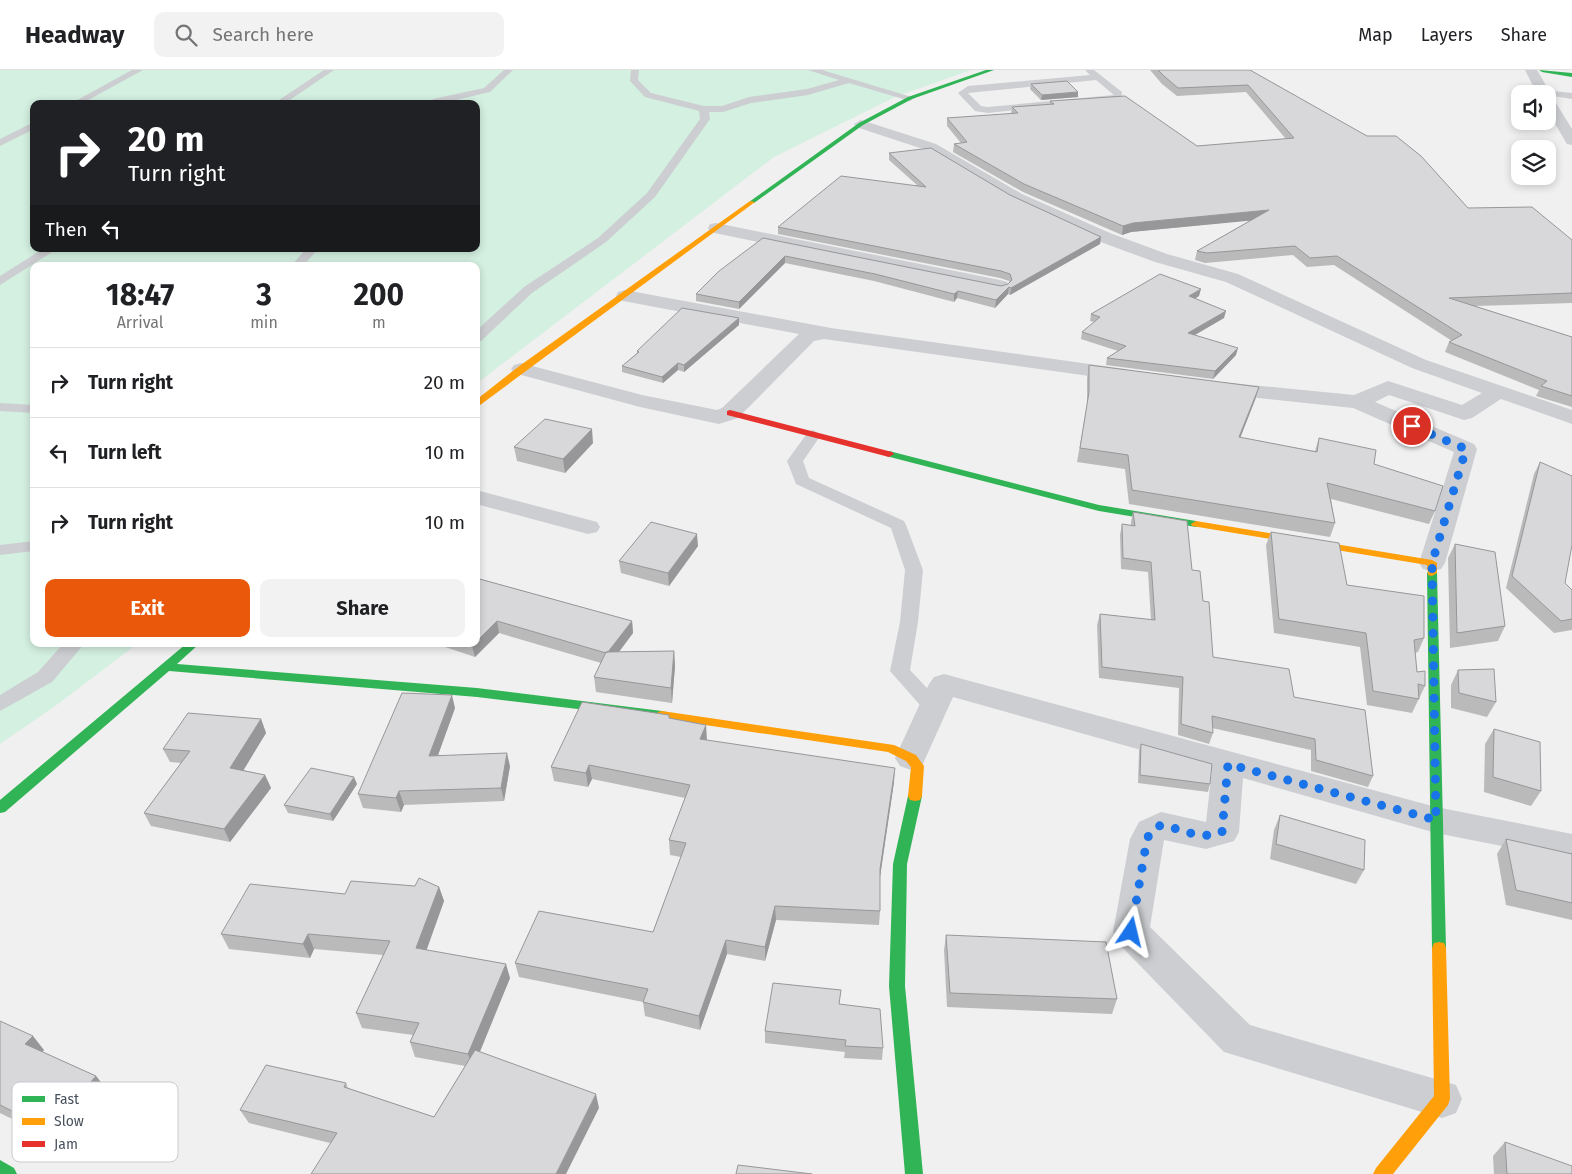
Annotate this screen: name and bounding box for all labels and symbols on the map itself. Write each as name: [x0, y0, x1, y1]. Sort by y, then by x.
pin: [1391, 405, 1433, 447]
position arrow: [1104, 905, 1156, 957]
legend: [12, 1082, 178, 1162]
text: Fast: [54, 1091, 80, 1108]
text: Slow: [54, 1113, 84, 1130]
text: Jam: [54, 1136, 78, 1153]

